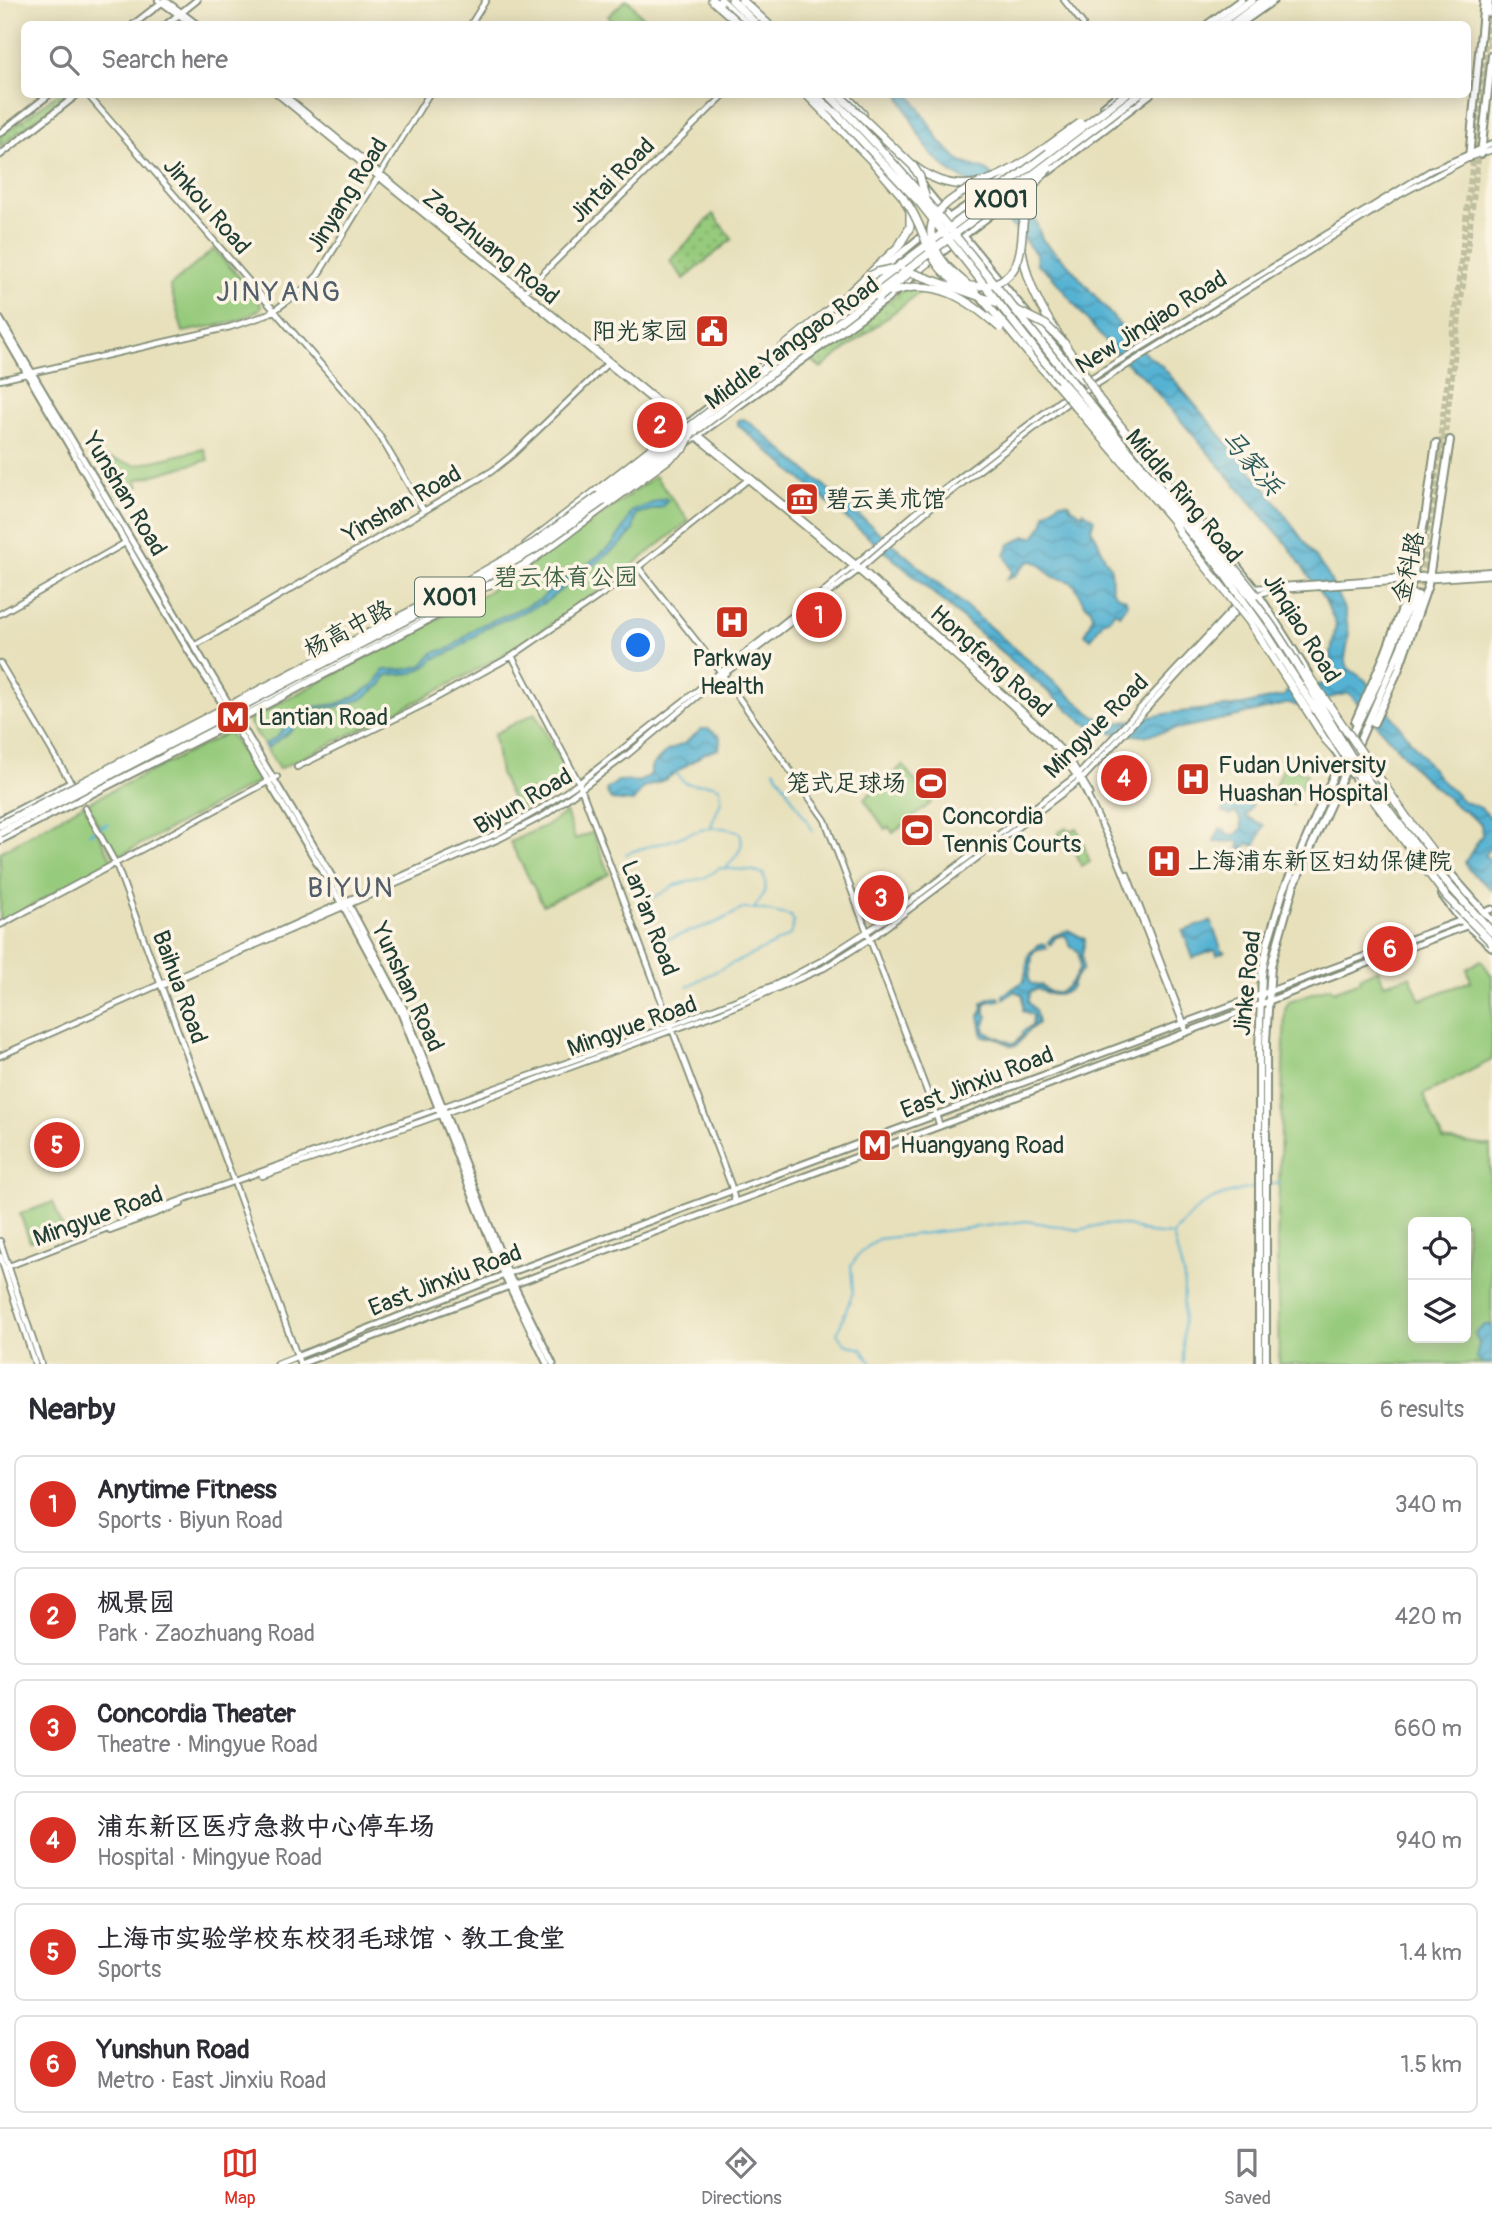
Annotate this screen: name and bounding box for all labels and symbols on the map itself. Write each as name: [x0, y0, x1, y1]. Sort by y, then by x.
street label: Jintai Road: [564, 132, 661, 229]
street label: Jinyang Road: [301, 133, 394, 258]
street label: Jinkou Road: [157, 152, 257, 261]
road number: X001: [966, 180, 1036, 218]
street label: Zaozhuang Road: [417, 183, 565, 311]
street label: New Jinqiao Road: [1070, 264, 1232, 381]
street label: Middle Yanggao Road: [700, 271, 885, 416]
district label: JINYANG: [216, 275, 342, 310]
public building icon: 阳光家园: [693, 312, 731, 350]
place label: 阳光家园: [592, 317, 688, 346]
pin: 2: [637, 399, 683, 451]
street label: Middle Ring Road: [1119, 423, 1248, 569]
water label: 马家浜: [1214, 423, 1290, 503]
street label: Yunshan Road: [76, 426, 173, 561]
street label: Yinshan Road: [337, 459, 466, 550]
museum icon: 碧云美术馆: [783, 480, 821, 518]
place label: 碧云美术馆: [826, 485, 946, 514]
street label: 金科路: [1386, 529, 1431, 605]
park label: 碧云体育公园: [494, 563, 638, 592]
street label: Jinqiao Road: [1257, 568, 1347, 688]
road number: X001: [415, 578, 485, 617]
pin: 1: [796, 589, 842, 641]
street label: 杨高中路: [299, 594, 397, 665]
street label: Hongfeng Road: [924, 599, 1057, 724]
hospital icon: Parkway Health: [713, 603, 751, 641]
your location: [621, 628, 655, 662]
place label: Parkway Health: [692, 644, 772, 701]
street label: Mingyue Road: [1038, 668, 1155, 785]
metro station icon: Lantian Road: [214, 698, 252, 736]
place label: Lantian Road: [258, 703, 388, 732]
place label: Fudan University Huashan Hospital: [1218, 751, 1389, 808]
pin: 4: [1101, 752, 1147, 804]
hospital icon: Fudan University Huashan Hospital: [1174, 760, 1212, 798]
street label: Biyun Road: [469, 762, 578, 841]
sports icon: 笼式足球场: [912, 764, 950, 802]
place label: 笼式足球场: [786, 769, 906, 798]
place label: Concordia Tennis Courts: [942, 802, 1082, 859]
sports icon: Concordia Tennis Courts: [898, 811, 936, 849]
hospital icon: 上海浦东新区妇幼保健院: [1145, 842, 1183, 880]
place label: 上海浦东新区妇幼保健院: [1188, 847, 1452, 876]
street label: Lan'an Road: [614, 856, 685, 980]
district label: BIYUN: [307, 871, 395, 906]
pin: 3: [858, 872, 904, 924]
street label: Yunshan Road: [365, 917, 450, 1056]
pin: 6: [1367, 923, 1413, 975]
street label: Baihua Road: [146, 927, 213, 1048]
street label: Jinke Road: [1228, 929, 1267, 1037]
street label: Mingyue Road: [563, 990, 701, 1063]
street label: East Jinxiu Road: [897, 1040, 1058, 1125]
pin: 5: [34, 1119, 80, 1171]
metro station icon: Huangyang Road: [856, 1126, 894, 1164]
place label: Huangyang Road: [900, 1131, 1065, 1160]
street label: Mingyue Road: [29, 1180, 167, 1253]
street label: East Jinxiu Road: [365, 1238, 526, 1323]

